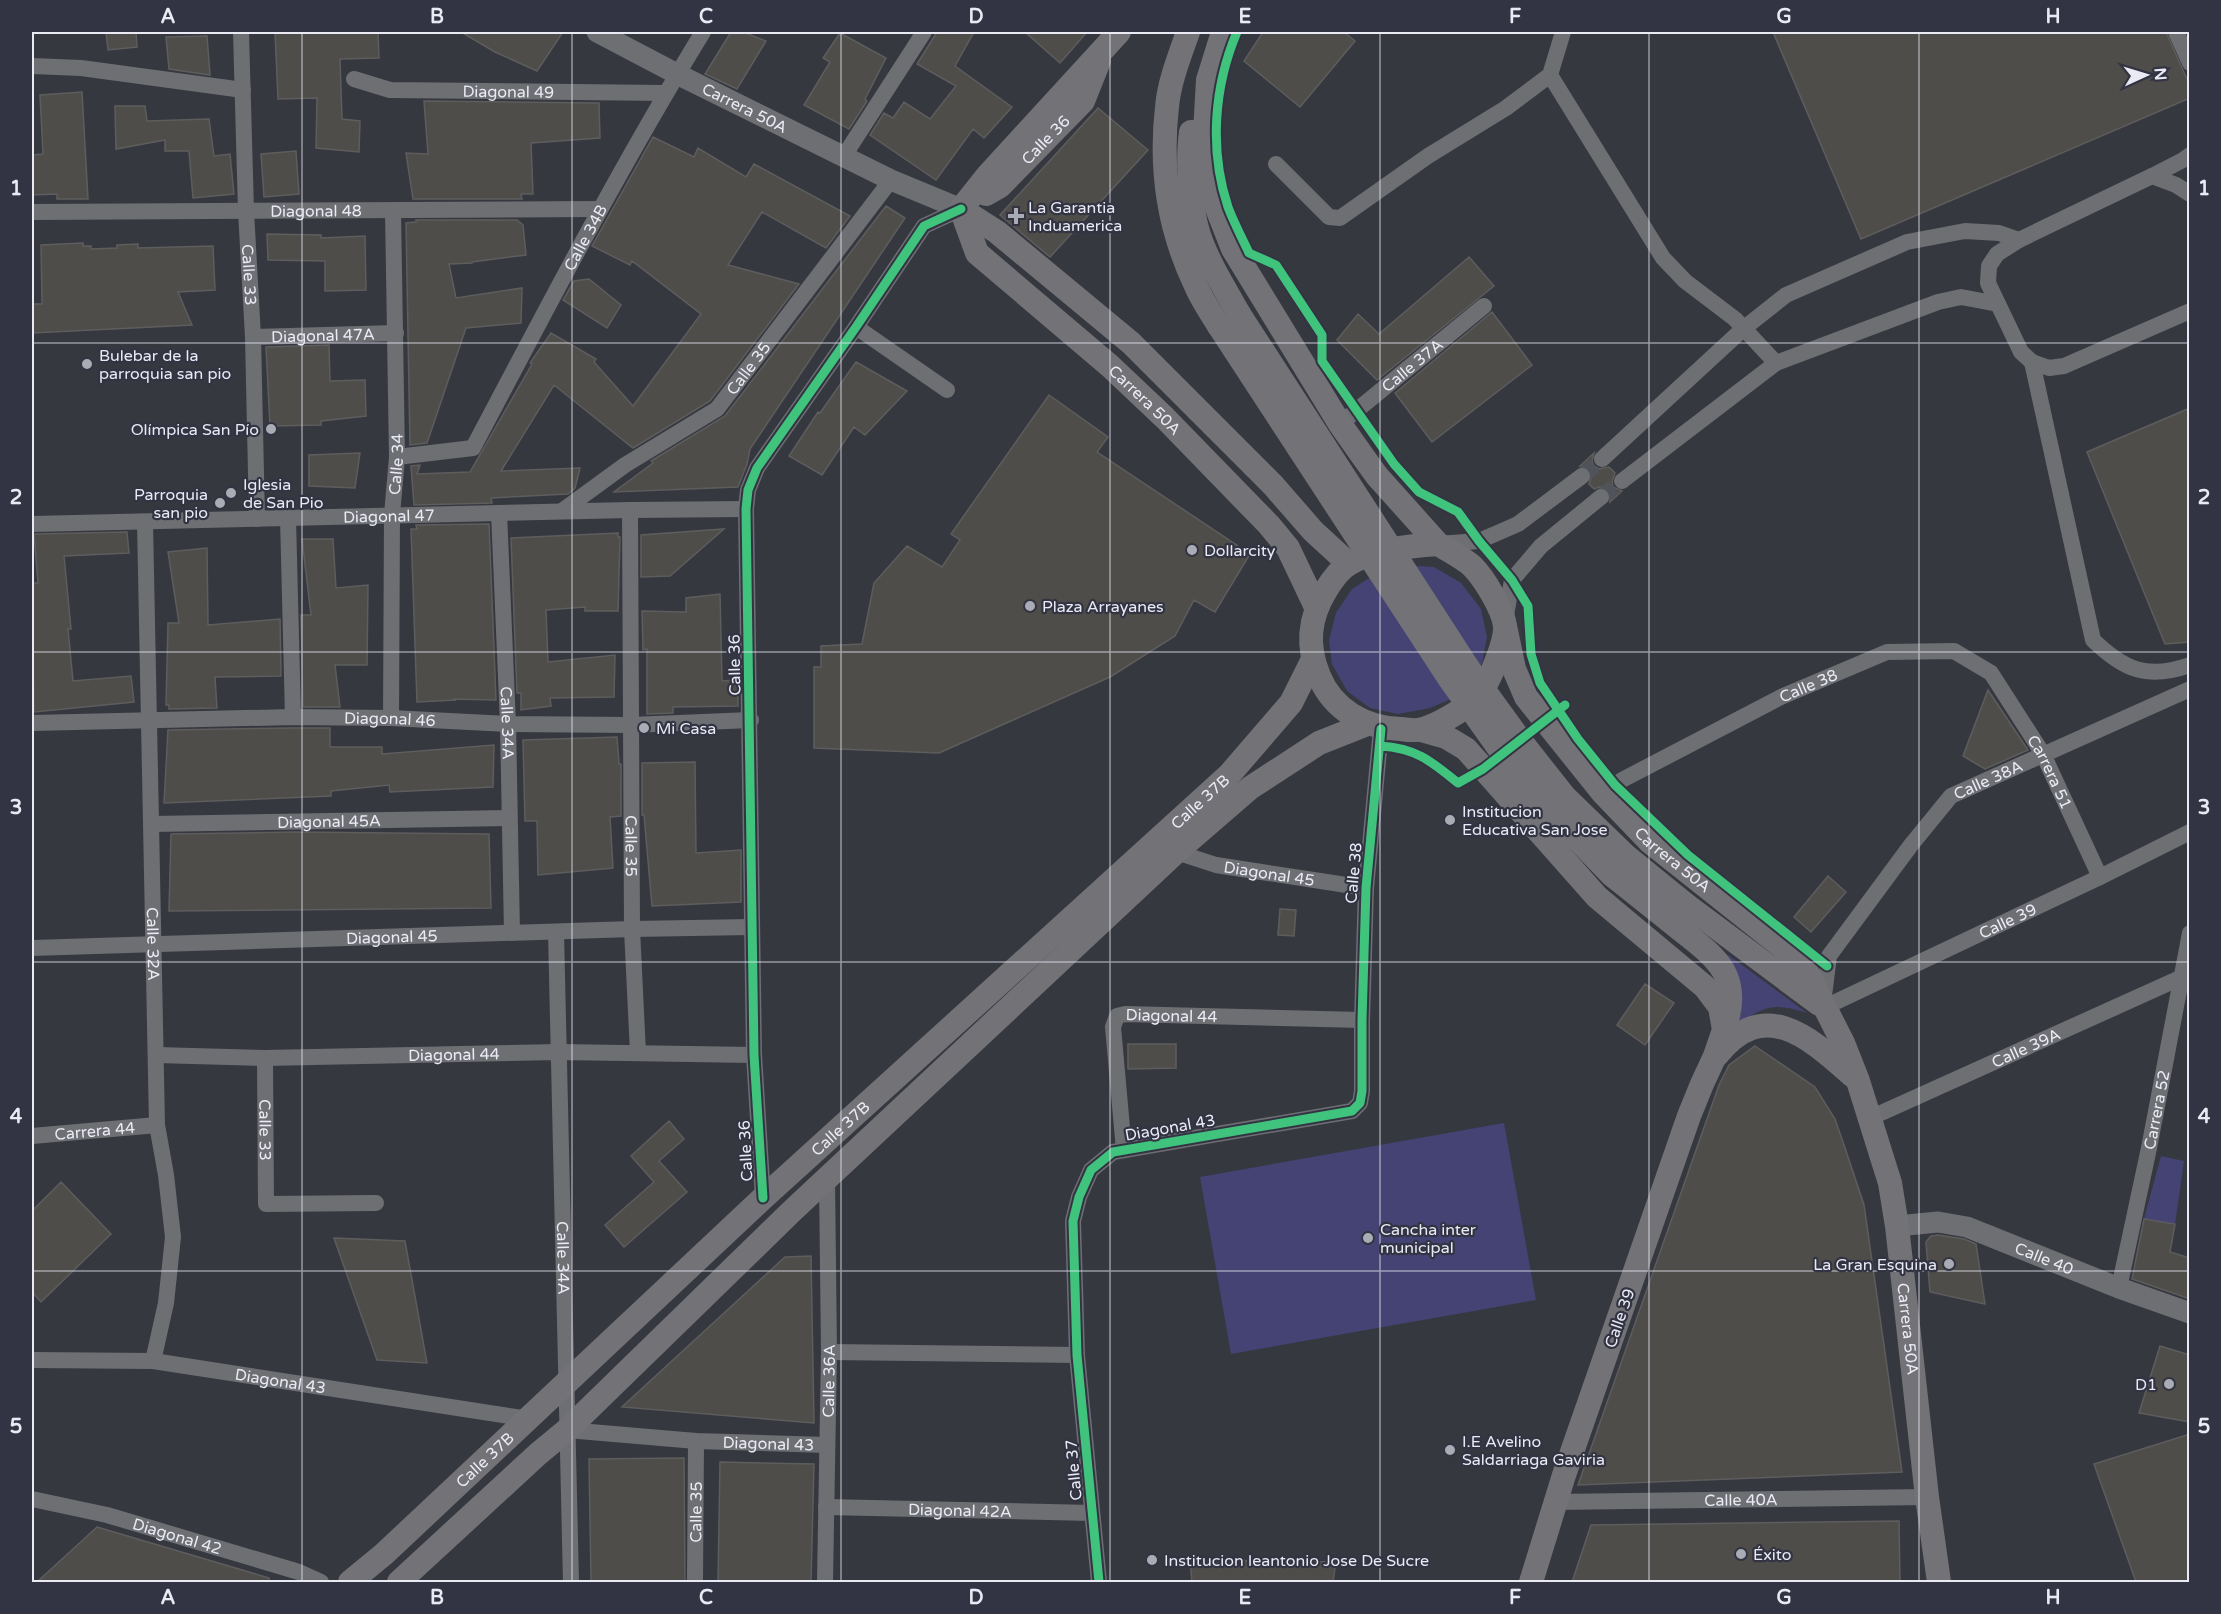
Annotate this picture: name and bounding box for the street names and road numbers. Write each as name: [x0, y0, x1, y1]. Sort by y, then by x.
street label: Carrera 50A: [698, 79, 790, 138]
street label: Diagonal 49: [462, 82, 554, 103]
street label: Calle 36: [1017, 111, 1075, 169]
street label: Diagonal 48: [270, 201, 362, 222]
street label: Calle 34B: [560, 201, 612, 275]
street label: Calle 33: [237, 244, 260, 306]
street label: Diagonal 47A: [271, 325, 375, 347]
street label: Calle 37A: [1378, 335, 1447, 397]
street label: Calle 35: [722, 338, 775, 399]
street label: Carrera 50A: [1104, 361, 1185, 440]
street label: Calle 34: [385, 433, 408, 496]
street label: Diagonal 47: [343, 506, 435, 528]
street label: Calle 36: [724, 634, 746, 696]
street label: Calle 38: [1776, 665, 1841, 708]
street label: Calle 34A: [495, 686, 518, 760]
street label: Diagonal 46: [344, 709, 436, 731]
street label: Carrera 51: [2022, 731, 2076, 813]
street label: Calle 38A: [1951, 756, 2026, 805]
street label: Calle 37B: [1167, 770, 1234, 834]
street label: Diagonal 45A: [277, 811, 381, 833]
street label: Calle 35: [620, 815, 641, 877]
street label: Carrera 50A: [1630, 823, 1714, 897]
street label: Calle 38: [1341, 842, 1367, 905]
street label: Diagonal 45: [1222, 857, 1316, 891]
street label: Calle 39: [1976, 900, 2040, 944]
street label: Calle 32A: [142, 907, 163, 981]
street label: Diagonal 45: [346, 926, 438, 949]
street label: Diagonal 44: [1125, 1005, 1218, 1027]
street label: Calle 39A: [1989, 1024, 2064, 1073]
street label: Diagonal 44: [408, 1044, 500, 1066]
street label: Carrera 52: [2140, 1069, 2175, 1152]
street label: Calle 37B: [807, 1097, 874, 1161]
street label: Calle 33: [254, 1099, 275, 1161]
street label: Diagonal 43: [1123, 1110, 1217, 1146]
street label: Carrera 44: [54, 1118, 136, 1145]
street label: Calle 36: [734, 1120, 758, 1182]
street label: Calle 34A: [552, 1221, 573, 1295]
street label: Calle 40: [2012, 1238, 2076, 1280]
street label: Carrera 50A: [1892, 1282, 1922, 1376]
street label: Calle 39: [1600, 1286, 1639, 1351]
street label: Calle 36A: [819, 1344, 840, 1418]
street label: Diagonal 43: [233, 1365, 327, 1399]
street label: Calle 37B: [452, 1428, 519, 1492]
street label: Diagonal 43: [722, 1433, 815, 1456]
street label: Calle 37: [1061, 1438, 1087, 1501]
street label: Calle 35: [686, 1481, 707, 1543]
street label: Calle 40A: [1704, 1490, 1778, 1511]
street label: Diagonal 42A: [908, 1500, 1012, 1522]
street label: Diagonal 42: [130, 1514, 224, 1559]

